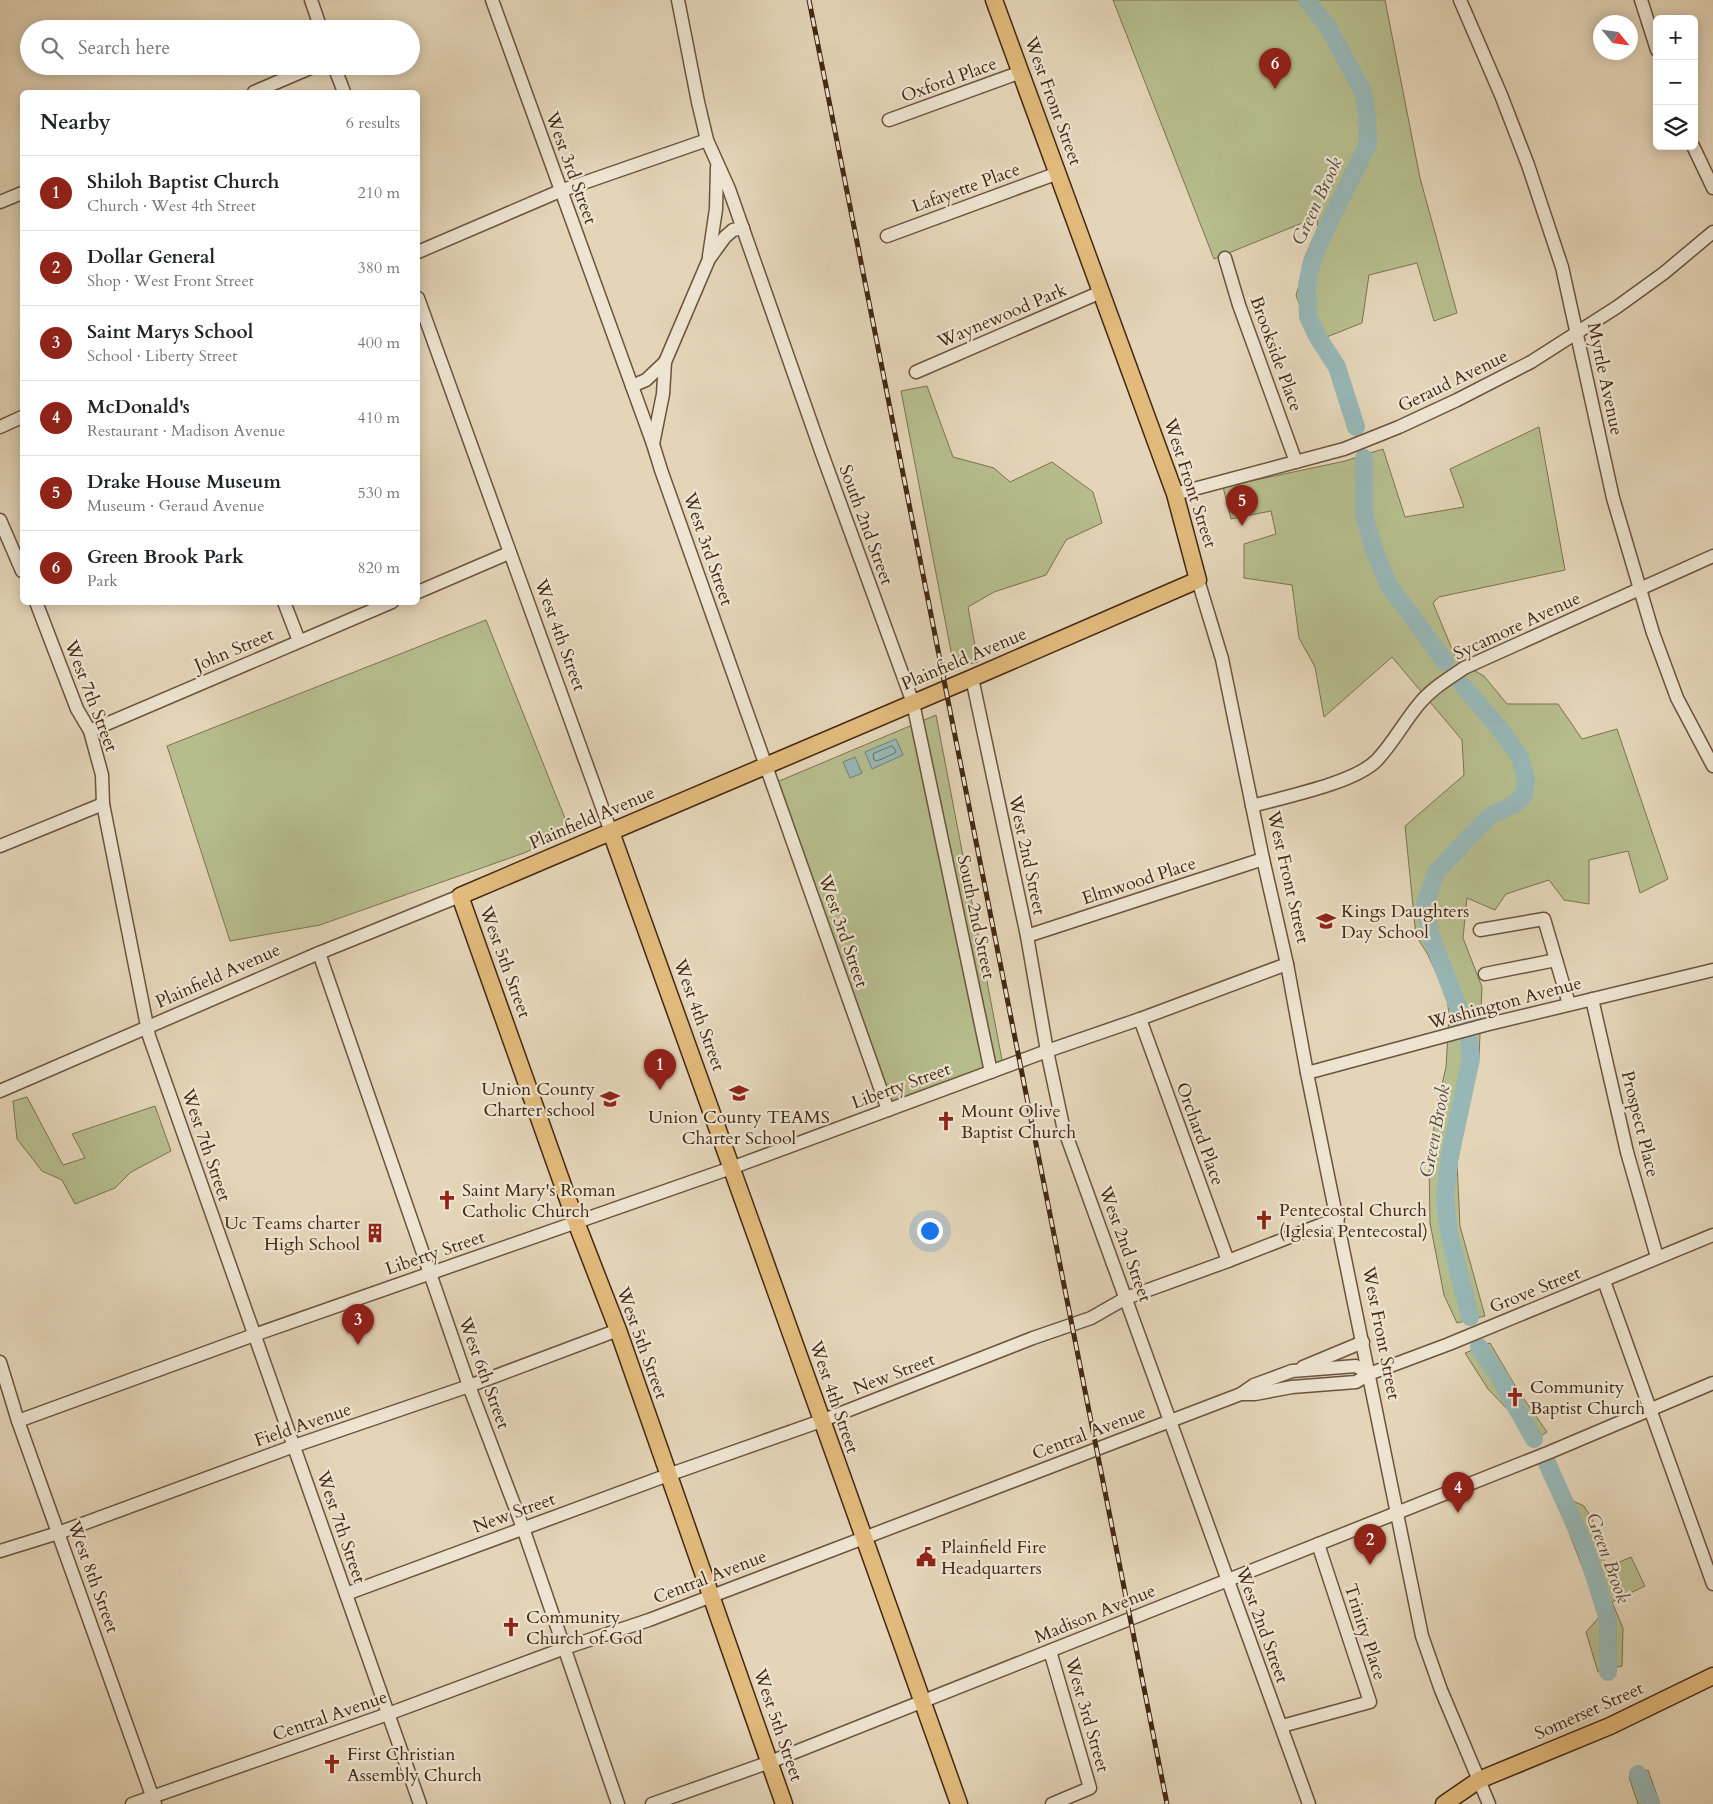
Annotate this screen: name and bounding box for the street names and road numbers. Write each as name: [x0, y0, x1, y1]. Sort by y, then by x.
street label: West Front Street: [1018, 32, 1088, 169]
street label: Oxford Place: [898, 51, 1000, 109]
street label: West 3rd Street: [539, 107, 603, 228]
street label: Lafayette Place: [908, 157, 1024, 219]
street label: Waynewood Park: [932, 277, 1071, 355]
street label: Brookside Place: [1244, 293, 1308, 415]
street label: Myrtle Avenue: [1581, 320, 1629, 438]
street label: Geraud Avenue: [1394, 344, 1512, 418]
street label: West Front Street: [1157, 414, 1223, 551]
street label: South 2nd Street: [833, 461, 899, 589]
street label: West 3rd Street: [677, 488, 739, 609]
street label: West 4th Street: [528, 575, 592, 695]
street label: Sycamore Avenue: [1449, 586, 1585, 666]
street label: Plainfield Avenue: [897, 621, 1031, 697]
street label: John Street: [188, 622, 278, 679]
street label: West 7th Street: [58, 636, 124, 756]
street label: Plainfield Avenue: [525, 780, 659, 856]
street label: West 2nd Street: [1002, 792, 1052, 917]
street label: West Front Street: [1260, 807, 1315, 946]
street label: Elmwood Place: [1079, 851, 1199, 911]
street label: South 2nd Street: [951, 853, 1001, 982]
street label: West 3rd Street: [812, 870, 874, 991]
street label: West 5th Street: [473, 902, 537, 1022]
street label: Plainfield Avenue: [152, 937, 284, 1015]
street label: West 4th Street: [667, 955, 731, 1075]
street label: Washington Avenue: [1425, 971, 1584, 1036]
street label: Liberty Street: [848, 1056, 954, 1115]
street label: Prospect Place: [1615, 1068, 1665, 1180]
street label: Orchard Place: [1170, 1079, 1230, 1189]
street label: West 7th Street: [175, 1084, 237, 1205]
street label: West 2nd Street: [1092, 1182, 1158, 1306]
street label: Liberty Street: [382, 1224, 488, 1282]
street label: Grove Street: [1486, 1260, 1584, 1320]
street label: West Front Street: [1356, 1263, 1406, 1402]
street label: West 5th Street: [610, 1283, 674, 1403]
street label: West 6th Street: [452, 1313, 516, 1433]
street label: West 4th Street: [803, 1336, 865, 1457]
street label: New Street: [849, 1347, 939, 1401]
street label: Field Avenue: [251, 1397, 355, 1453]
street label: Central Avenue: [1029, 1400, 1149, 1466]
street label: West 7th Street: [310, 1466, 372, 1587]
street label: New Street: [469, 1486, 559, 1539]
street label: West 8th Street: [61, 1517, 125, 1637]
street label: Central Avenue: [650, 1544, 770, 1610]
street label: West 2nd Street: [1229, 1563, 1295, 1687]
street label: Madison Avenue: [1031, 1578, 1159, 1650]
street label: Trinity Place: [1338, 1581, 1392, 1683]
street label: West 3rd Street: [1058, 1654, 1115, 1776]
street label: West 5th Street: [747, 1664, 809, 1785]
street label: Somerset Street: [1531, 1676, 1648, 1746]
street label: Central Avenue: [269, 1685, 391, 1747]

